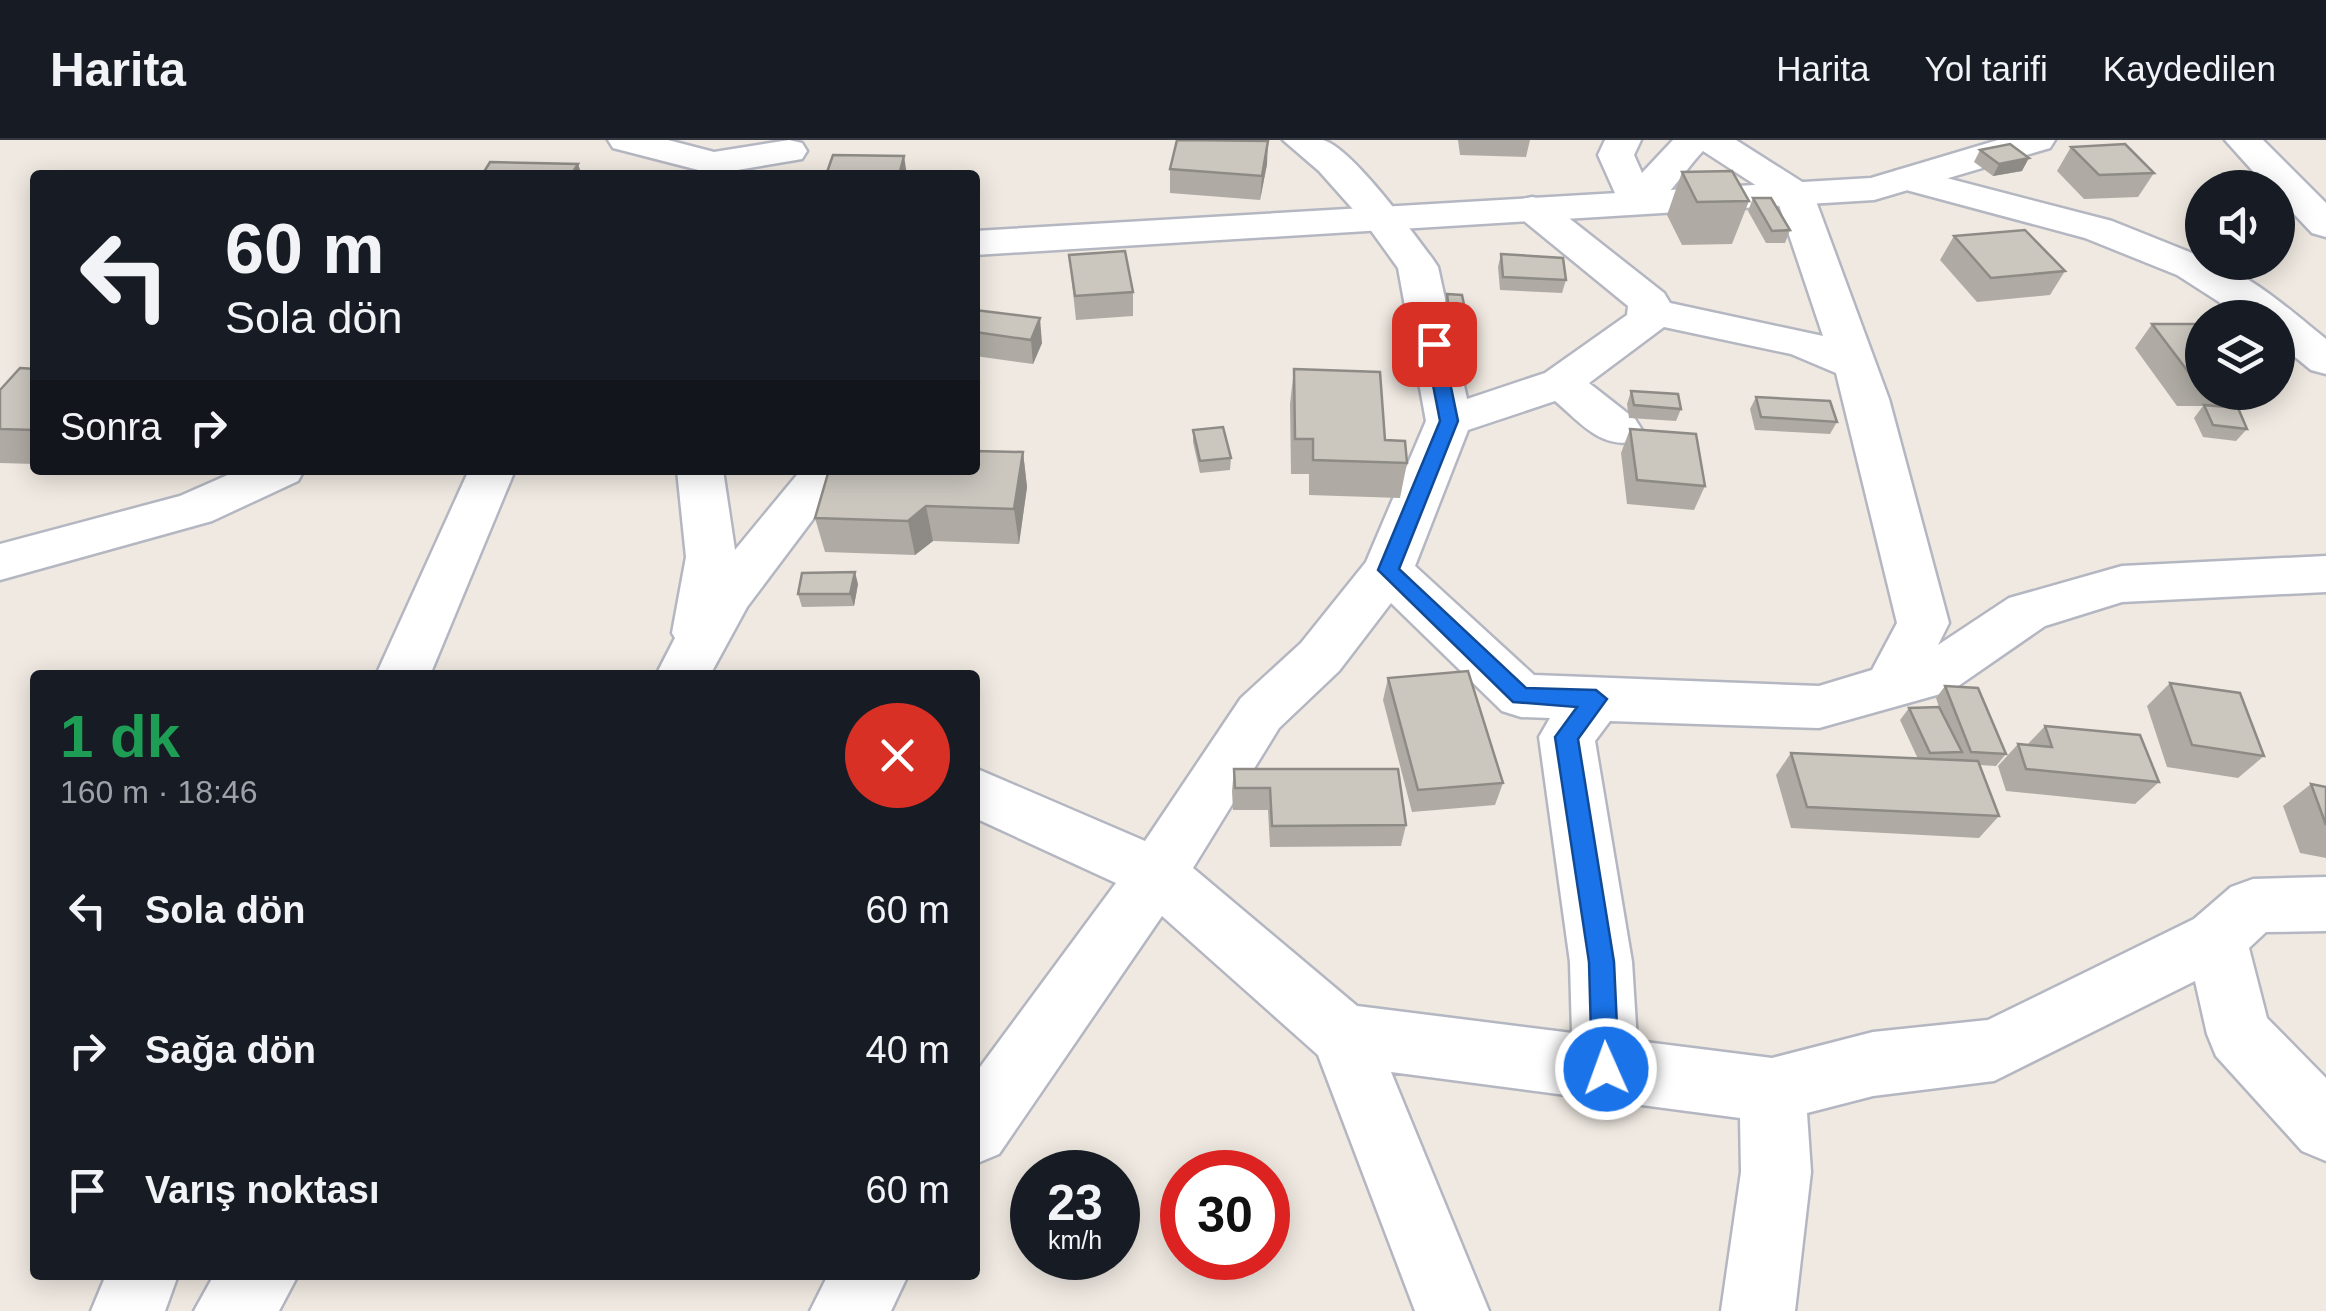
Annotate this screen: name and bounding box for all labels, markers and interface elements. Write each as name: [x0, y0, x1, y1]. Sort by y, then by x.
text: Harita: [50, 43, 186, 96]
text: Harita: [1776, 49, 1870, 88]
text: Yol tarifi: [1925, 49, 2048, 88]
text: Kaydedilen: [2103, 49, 2276, 88]
map controls: [2185, 170, 2295, 410]
button: sound: [2185, 170, 2295, 280]
icon: left: [60, 210, 190, 340]
text: 60 m: [225, 210, 385, 288]
text: Sola dön: [225, 292, 403, 343]
button: layers: [2185, 300, 2295, 410]
pin: [1392, 302, 1477, 387]
icon: arrive: [1407, 317, 1462, 372]
icon: right: [181, 400, 236, 455]
text: Sonra: [60, 406, 161, 448]
text: 1 dk: [60, 703, 180, 770]
button: close: [845, 703, 950, 808]
text: 160 m · 18:46: [60, 774, 257, 810]
icon: left: [60, 883, 115, 938]
text: Sola dön: [145, 889, 305, 931]
text: 60 m: [866, 889, 950, 931]
position arrow: [1554, 1017, 1658, 1121]
icon: right: [60, 1023, 115, 1078]
text: Sağa dön: [145, 1029, 316, 1071]
text: 40 m: [866, 1029, 950, 1071]
speed limit sign: 30: [1160, 1150, 1290, 1280]
icon: arrive: [60, 1163, 115, 1218]
text: Varış noktası: [145, 1169, 379, 1211]
text: 60 m: [866, 1169, 950, 1211]
text: 23: [1047, 1175, 1103, 1231]
text: km/h: [1048, 1226, 1102, 1254]

